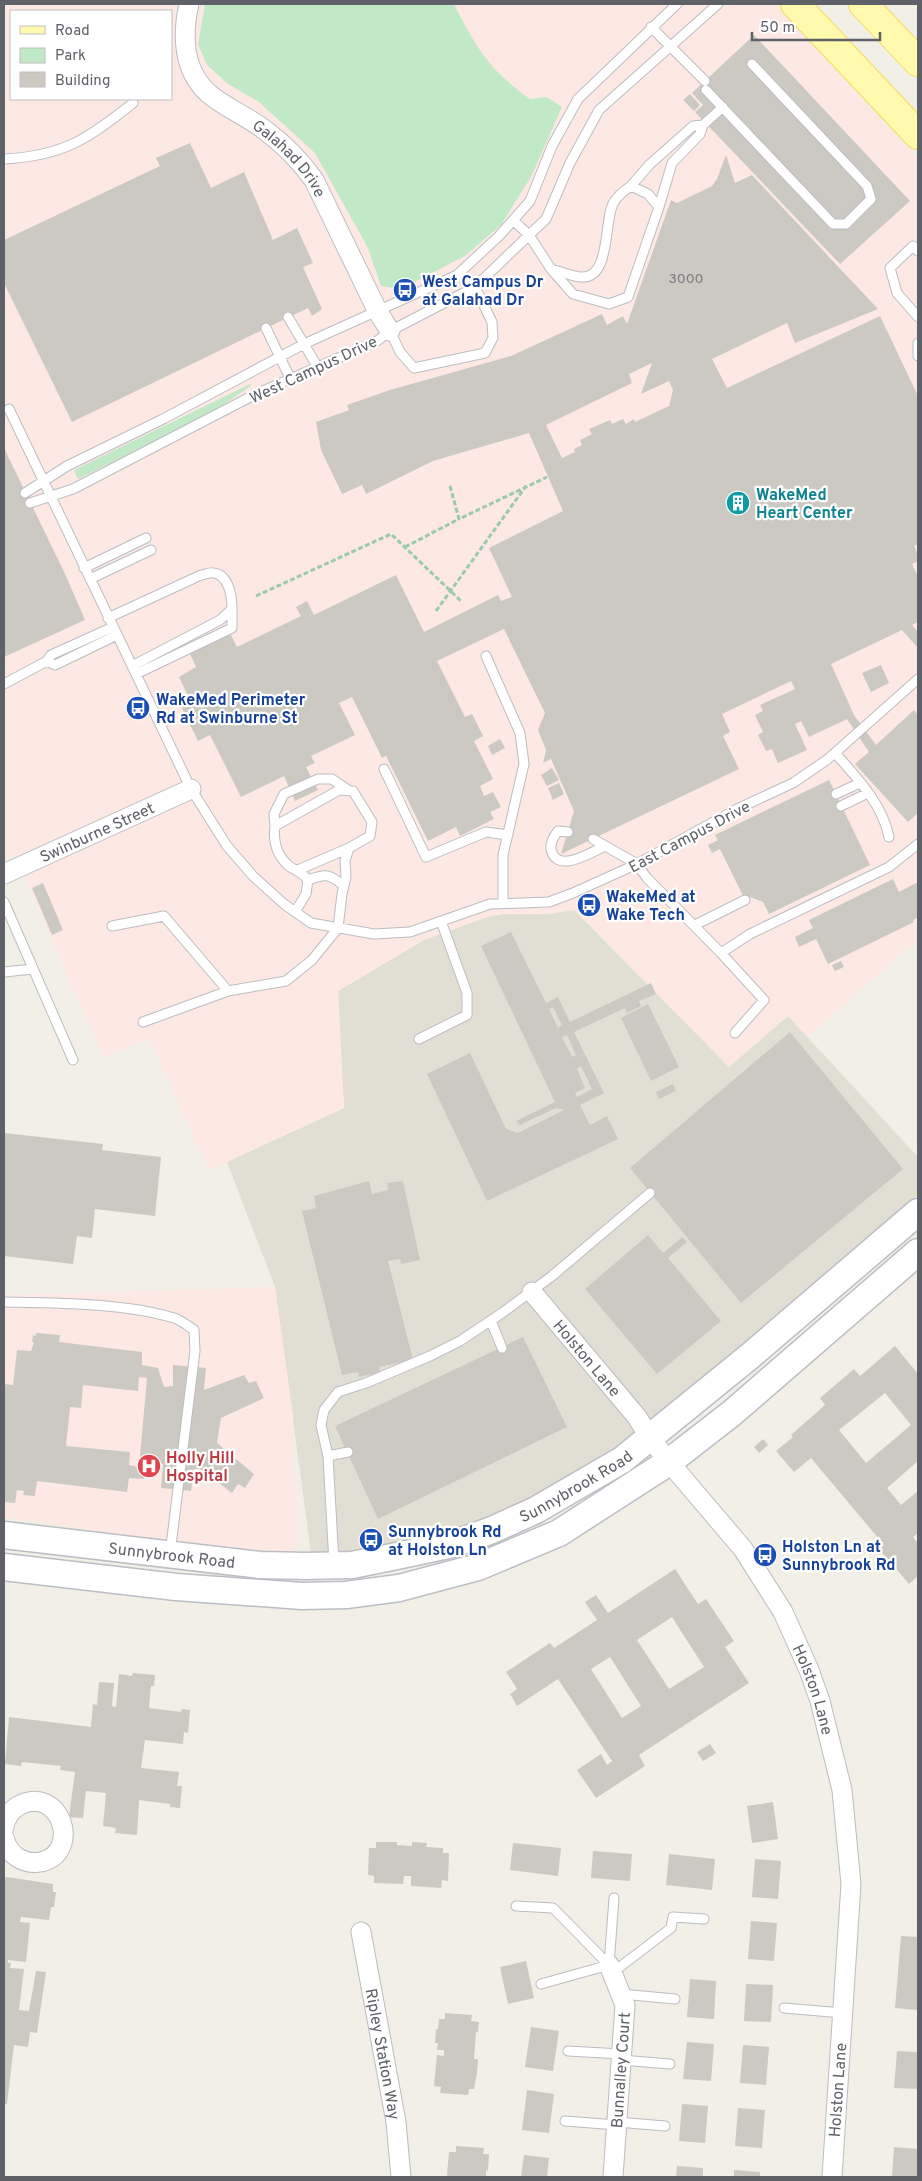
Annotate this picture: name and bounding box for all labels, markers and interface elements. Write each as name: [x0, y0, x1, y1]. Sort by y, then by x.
legend: [10, 10, 172, 100]
scale bar: [752, 10, 880, 42]
text: 50 m: [760, 19, 795, 38]
text: Road: [55, 22, 90, 41]
text: Park: [55, 47, 86, 66]
text: Building: [55, 72, 110, 91]
street label: Galahad Drive: [248, 116, 329, 201]
house number: 3000: [668, 271, 704, 288]
place label: West Campus Dr at Galahad Dr: [422, 273, 544, 311]
bus stop icon: West Campus Dr at Galahad Dr: [392, 277, 418, 303]
street label: West Campus Drive: [247, 332, 381, 409]
place label: WakeMed Heart Center: [756, 486, 853, 524]
building icon: WakeMed Heart Center: [725, 490, 751, 516]
place label: WakeMed Perimeter Rd at Swinburne St: [156, 691, 306, 729]
bus stop icon: WakeMed Perimeter Rd at Swinburne St: [125, 695, 151, 721]
street label: East Campus Drive: [626, 797, 754, 878]
street label: Swinburne Street: [37, 799, 158, 868]
place label: WakeMed at Wake Tech: [606, 888, 696, 926]
bus stop icon: WakeMed at Wake Tech: [576, 892, 602, 918]
street label: Holston Lane: [548, 1316, 624, 1402]
street label: Sunnybrook Road: [517, 1447, 638, 1528]
place label: Holly Hill Hospital: [166, 1449, 234, 1487]
hospital icon: Holly Hill Hospital: [136, 1453, 162, 1479]
place label: Sunnybrook Rd at Holston Ln: [388, 1523, 502, 1561]
bus stop icon: Sunnybrook Rd at Holston Ln: [358, 1527, 384, 1553]
place label: Holston Ln at Sunnybrook Rd: [782, 1538, 896, 1576]
street label: Sunnybrook Road: [107, 1539, 236, 1574]
bus stop icon: Holston Ln at Sunnybrook Rd: [752, 1542, 778, 1568]
street label: Holston Lane: [787, 1642, 836, 1737]
street label: Ripley Station Way: [360, 1987, 403, 2122]
street label: Bunnalley Court: [608, 2011, 636, 2129]
street label: Holston Lane: [826, 2042, 852, 2138]

